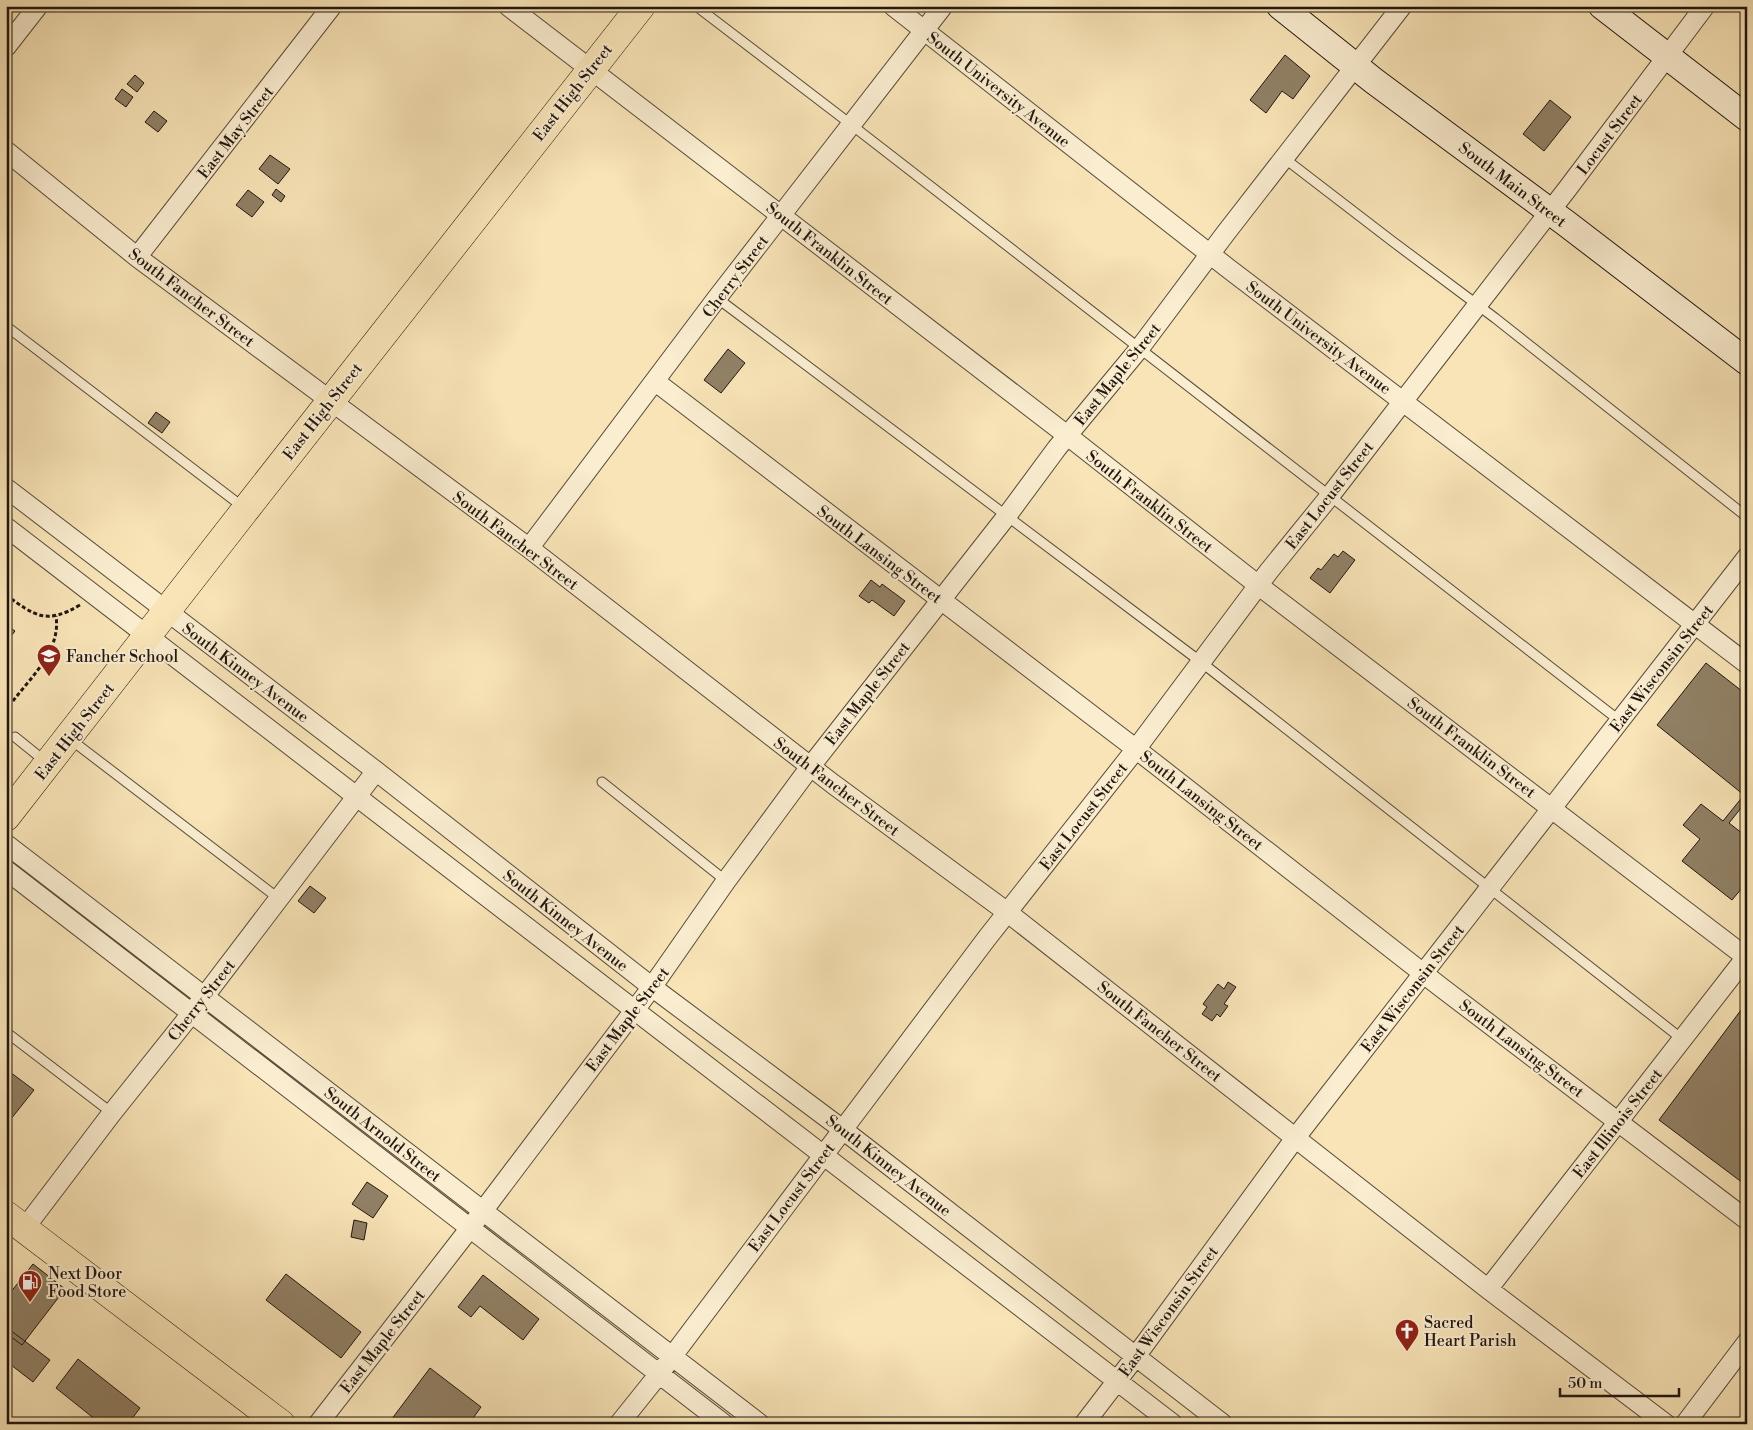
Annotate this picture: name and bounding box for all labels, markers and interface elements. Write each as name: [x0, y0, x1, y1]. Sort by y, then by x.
street label: South University Avenue: [923, 28, 1074, 152]
street label: East High Street: [529, 40, 617, 145]
street label: East May Street: [193, 82, 278, 183]
street label: Locust Street: [1573, 90, 1647, 179]
street label: South Main Street: [1455, 138, 1571, 232]
street label: South Franklin Street: [762, 198, 897, 310]
street label: Cherry Street: [698, 231, 773, 322]
street label: South Fancher Street: [125, 244, 259, 352]
street label: South University Avenue: [1242, 277, 1395, 399]
street label: East Maple Street: [1070, 319, 1166, 430]
street label: East High Street: [279, 359, 367, 464]
street label: East Locust Street: [1281, 437, 1378, 554]
street label: South Franklin Street: [1082, 446, 1217, 558]
street label: South Fancher Street: [449, 487, 583, 595]
street label: South Lansing Street: [813, 501, 946, 608]
street label: East Wisconsin Street: [1606, 600, 1718, 737]
street label: South Kinney Avenue: [178, 619, 313, 727]
street label: East Maple Street: [821, 637, 915, 750]
school or university icon: Fancher School: [36, 643, 62, 677]
place label: Fancher School: [66, 647, 179, 667]
street label: East High Street: [31, 679, 119, 784]
street label: South Franklin Street: [1403, 693, 1540, 803]
street label: South Fancher Street: [770, 733, 904, 841]
street label: South Lansing Street: [1136, 746, 1267, 855]
street label: East Locust Street: [1035, 758, 1132, 875]
street label: South Kinney Avenue: [499, 866, 632, 976]
street label: East Wisconsin Street: [1357, 920, 1469, 1057]
street label: Cherry Street: [164, 956, 240, 1045]
street label: East Maple Street: [582, 963, 674, 1076]
street label: South Fancher Street: [1093, 977, 1226, 1087]
street label: South Lansing Street: [1455, 995, 1588, 1102]
street label: East Illinois Street: [1569, 1065, 1667, 1182]
street label: South Arnold Street: [320, 1083, 445, 1187]
street label: South Kinney Avenue: [822, 1111, 955, 1221]
street label: East Locust Street: [744, 1139, 840, 1256]
street label: East Wisconsin Street: [1115, 1242, 1223, 1381]
place label: Next Door Food Store: [48, 1264, 126, 1302]
fuel station icon: Next Door Food Store: [17, 1269, 43, 1303]
street label: East Maple Street: [336, 1285, 430, 1398]
place label: Sacred Heart Parish: [1424, 1313, 1517, 1351]
church icon: Sacred Heart Parish: [1394, 1318, 1420, 1352]
scale bar: [1560, 1365, 1679, 1397]
text: 50 m: [1568, 1374, 1602, 1393]

